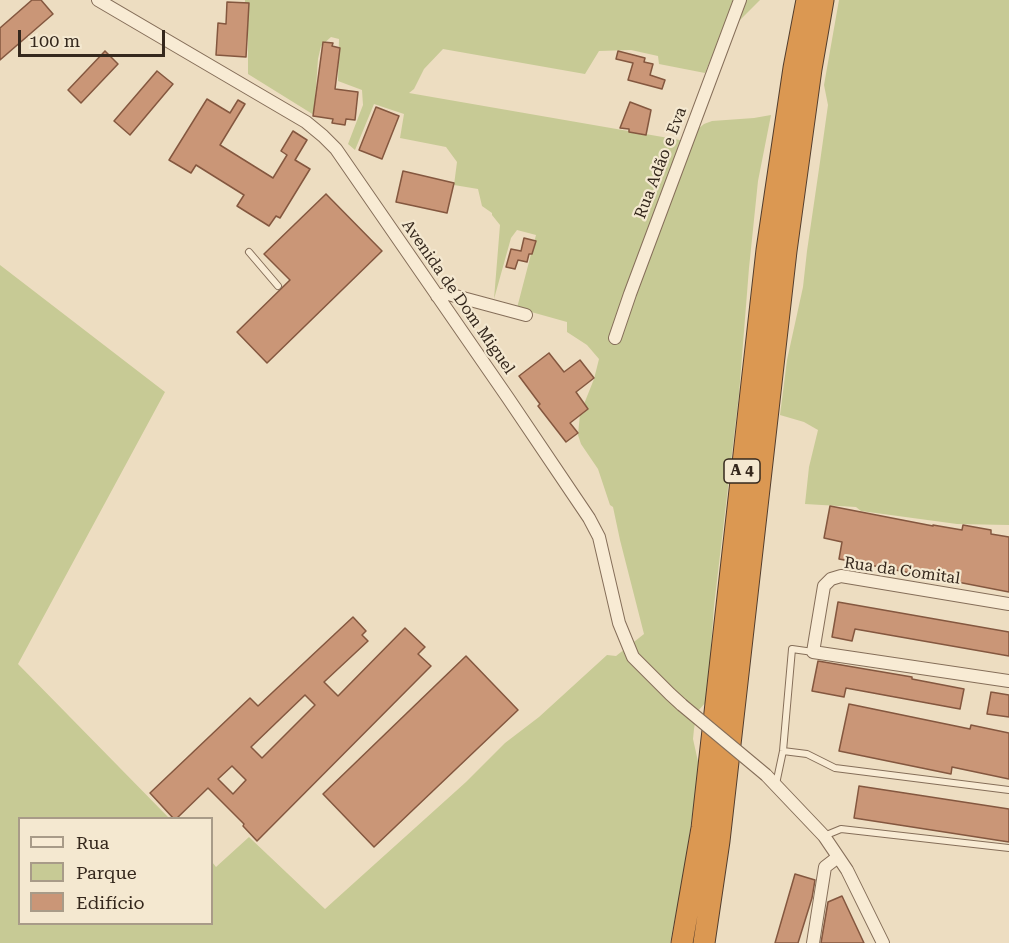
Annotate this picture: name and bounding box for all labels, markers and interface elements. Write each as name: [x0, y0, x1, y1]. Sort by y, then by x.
scale bar: [21, 18, 168, 56]
text: 100 m: [29, 30, 80, 51]
street label: Rua Adão e Eva: [631, 105, 691, 221]
street label: Avenida de Dom Miguel: [397, 216, 519, 378]
road number: A 4: [724, 459, 760, 483]
street label: Rua da Comital: [843, 553, 961, 589]
legend: [18, 817, 213, 925]
text: Rua: [76, 832, 109, 853]
text: Parque: [76, 862, 137, 883]
text: Edifício: [76, 892, 144, 913]

